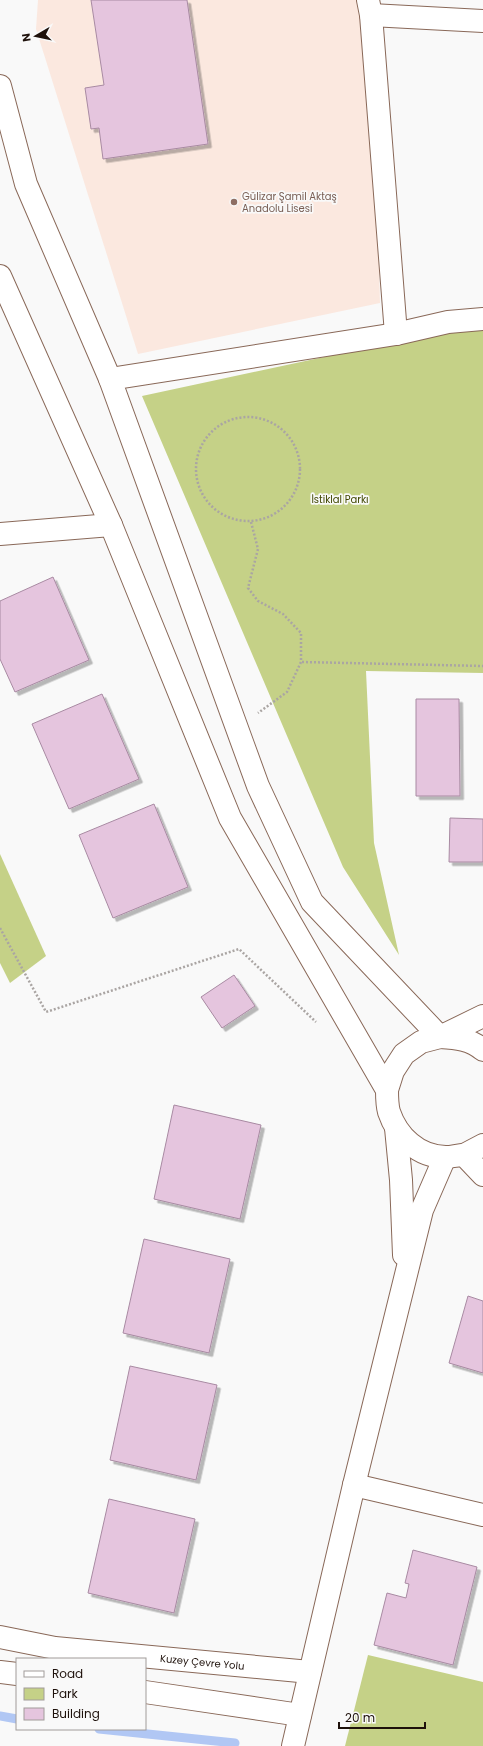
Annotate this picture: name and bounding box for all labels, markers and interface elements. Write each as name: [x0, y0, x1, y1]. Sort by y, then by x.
north arrow: [16, 16, 56, 56]
text: N: [18, 32, 35, 43]
place label: Gülizar Şamil Aktaş Anadolu Lisesi: [242, 189, 337, 216]
marker: Gülizar Şamil Aktaş Anadolu Lisesi: [229, 197, 239, 207]
park label: İstiklal Parkı: [311, 492, 369, 507]
street label: Kuzey Çevre Yolu: [159, 1651, 245, 1674]
legend: [16, 1658, 146, 1730]
text: Road: [52, 1665, 83, 1682]
text: Park: [52, 1685, 79, 1702]
scale bar: [339, 1704, 425, 1730]
text: Building: [52, 1705, 100, 1722]
text: 20 m: [345, 1709, 375, 1726]

